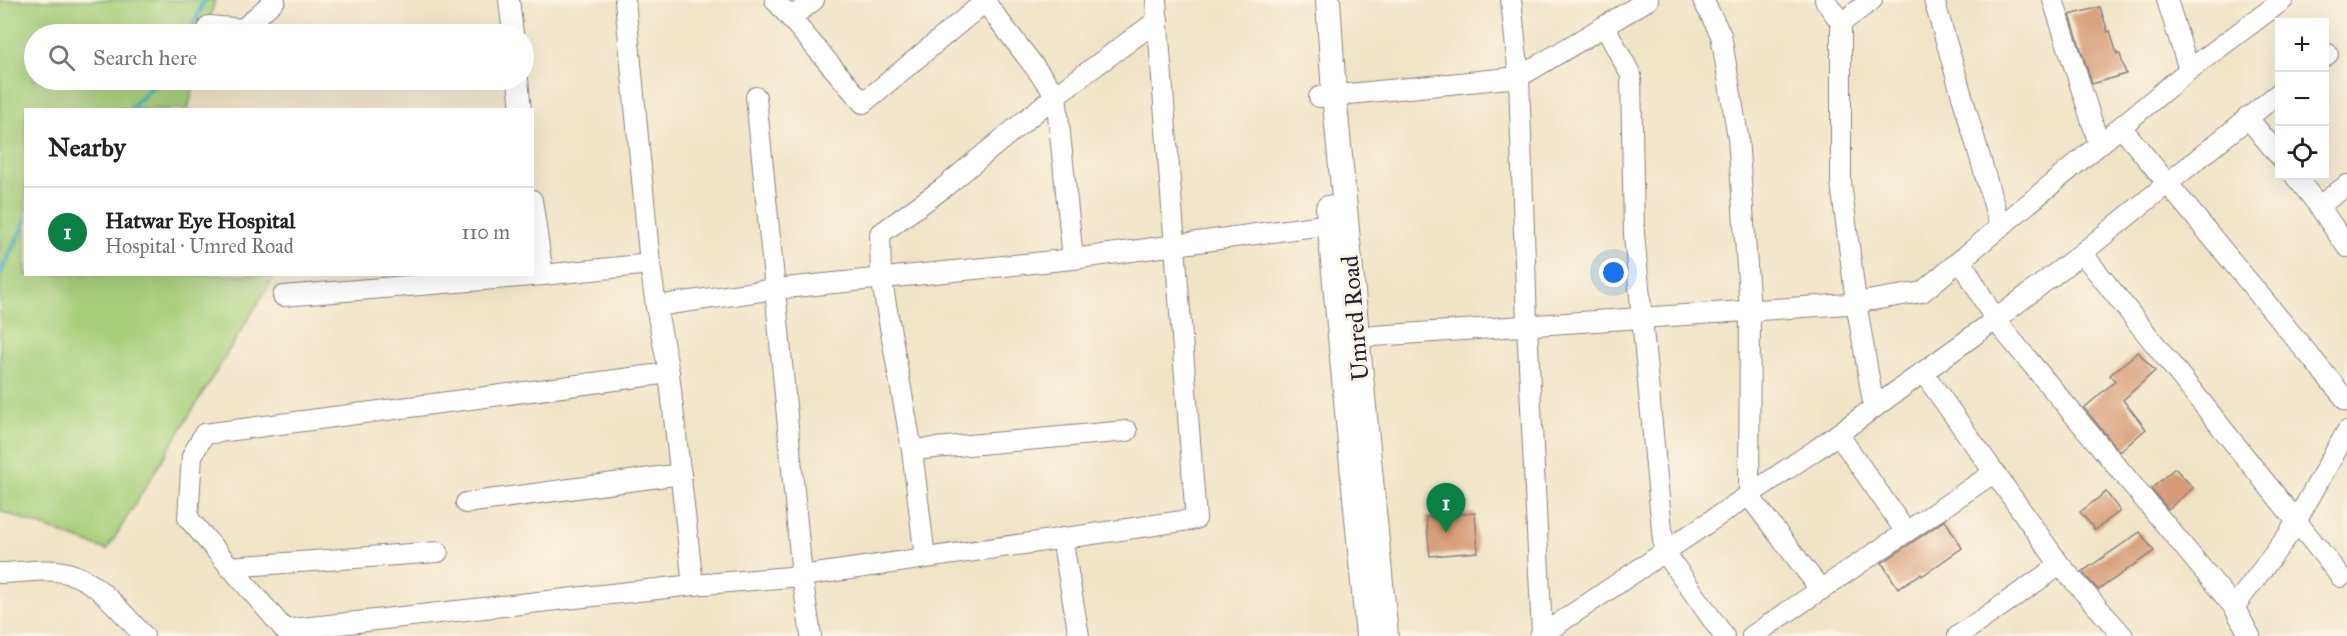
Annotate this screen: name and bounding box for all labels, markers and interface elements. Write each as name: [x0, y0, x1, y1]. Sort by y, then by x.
map controls: [2275, 18, 2329, 180]
button: +: [2275, 18, 2329, 72]
search box: [24, 24, 534, 90]
icon: search: [45, 41, 78, 74]
text: Search here: [93, 44, 197, 71]
button: −: [2275, 72, 2329, 126]
button: locate: [2275, 126, 2329, 180]
text: Nearby: [48, 131, 126, 163]
text: Hatwar Eye Hospital: [105, 207, 295, 234]
text: 1: [64, 220, 71, 244]
text: 110 m: [462, 220, 510, 244]
text: Hospital · Umred Road: [105, 234, 294, 258]
street label: Umred Road: [1335, 254, 1375, 382]
your location: [1599, 258, 1628, 287]
pin: 1: [1426, 484, 1466, 533]

